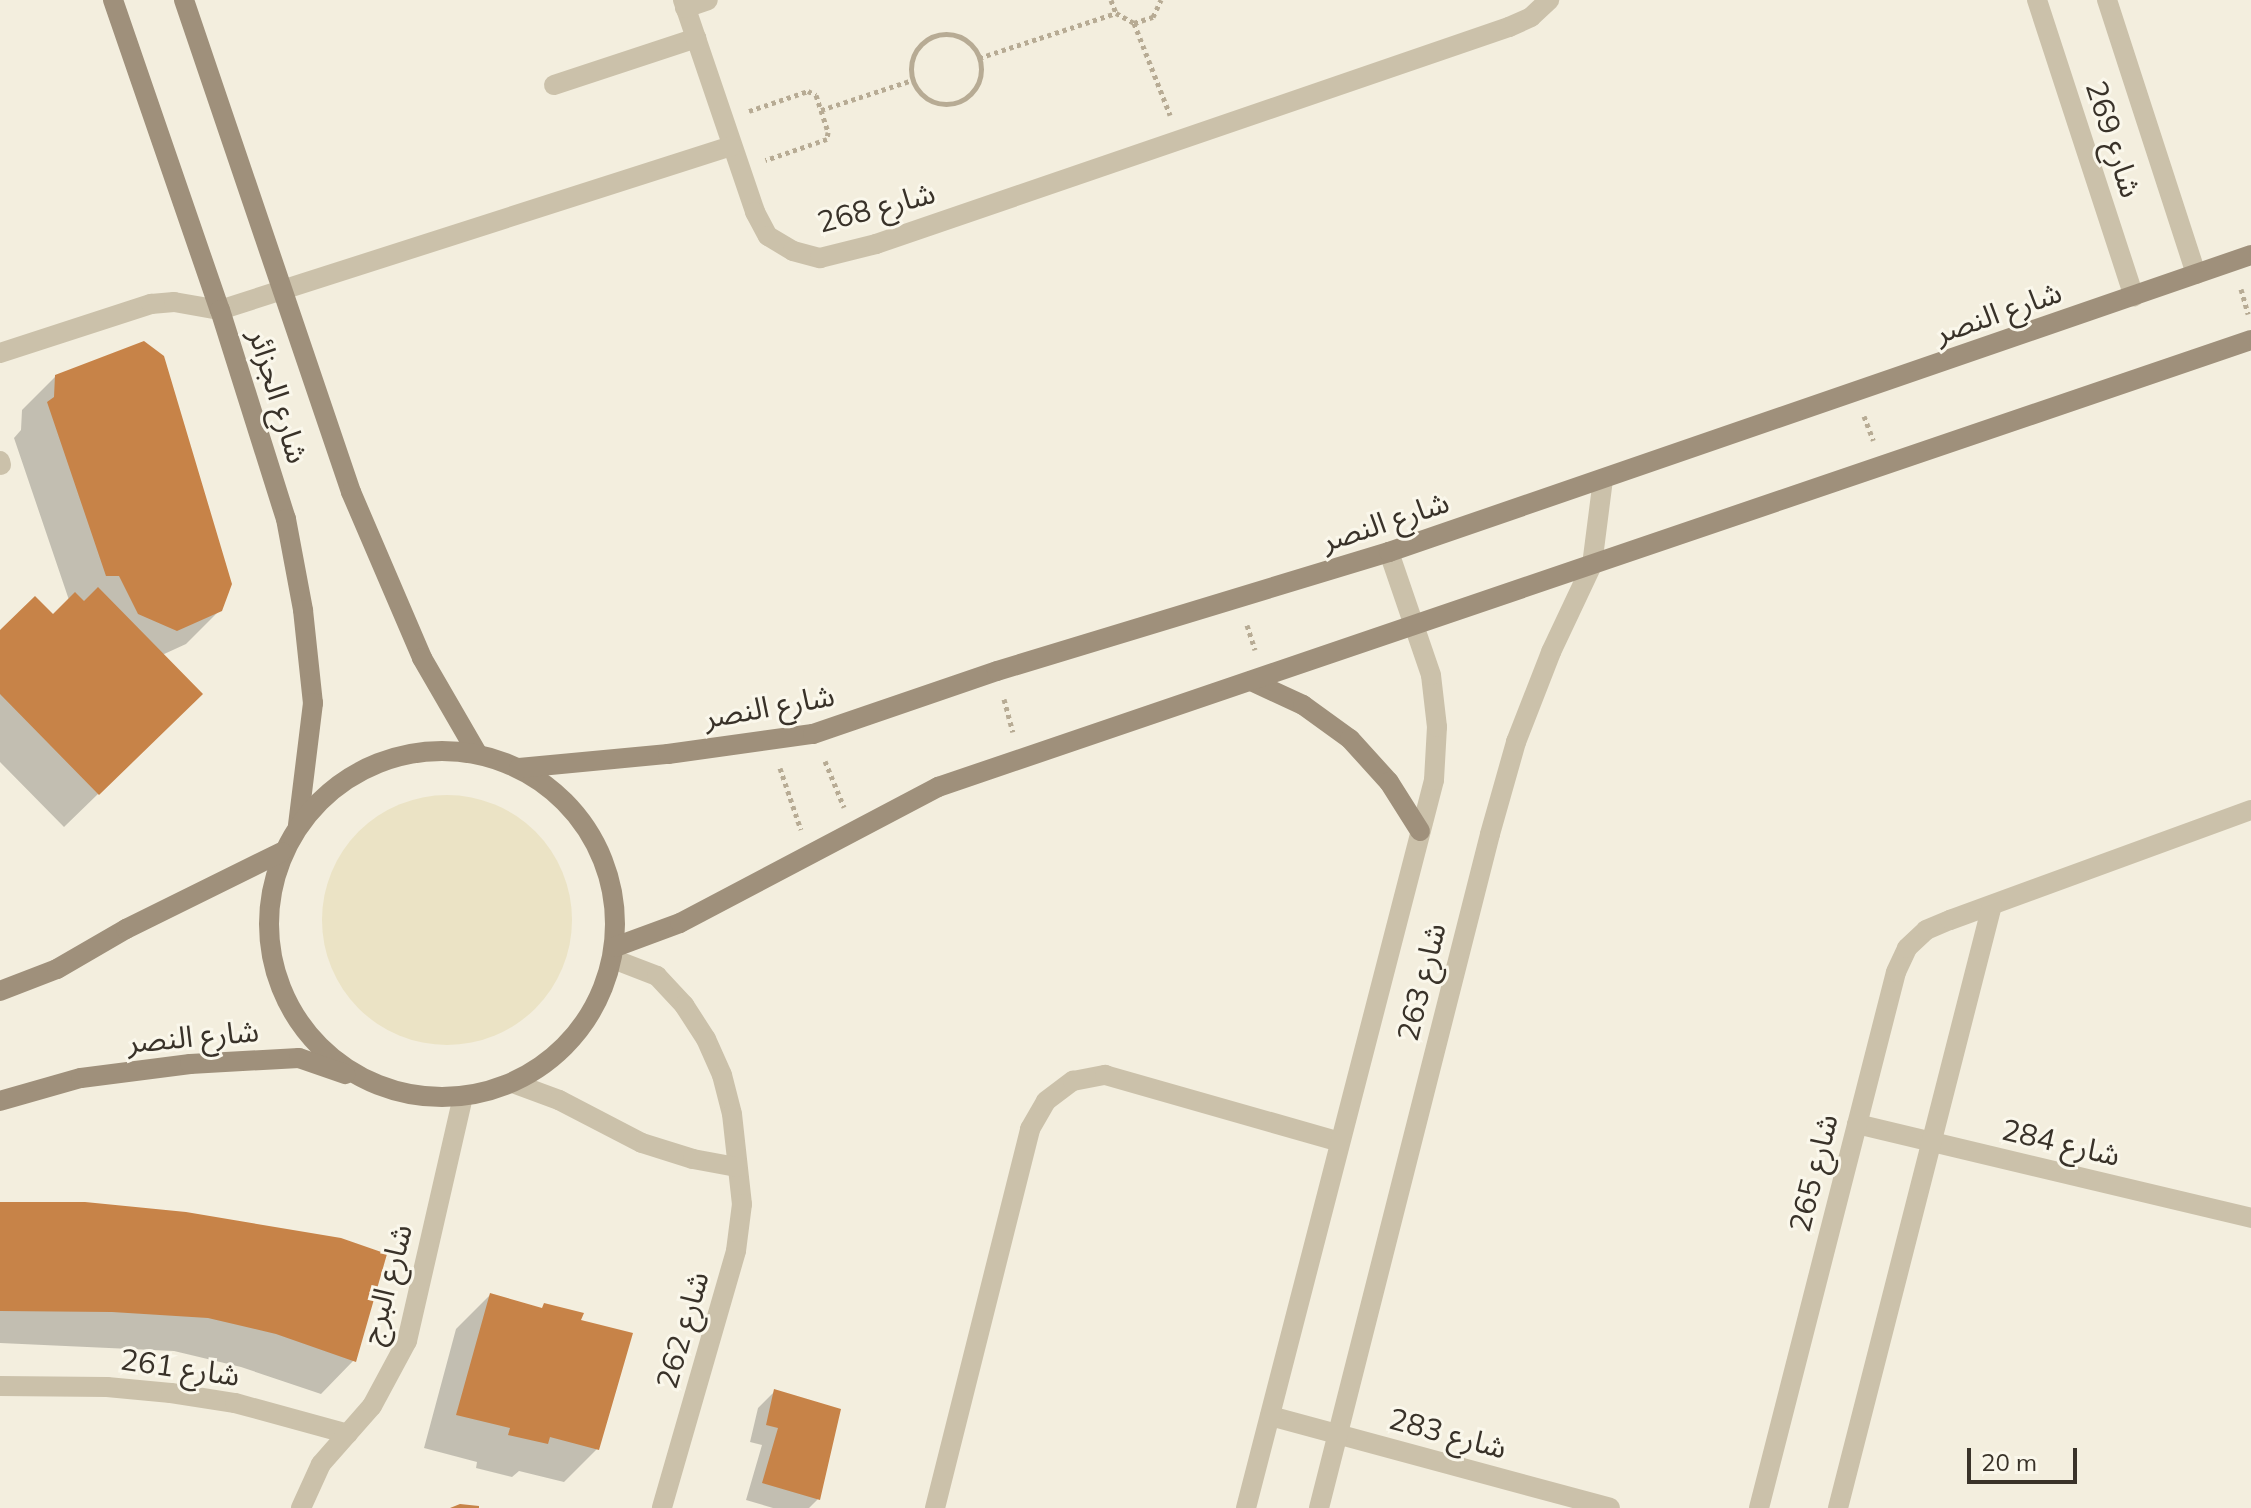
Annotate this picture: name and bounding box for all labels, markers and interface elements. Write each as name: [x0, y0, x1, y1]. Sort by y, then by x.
street label: شارع 269: [2078, 76, 2150, 202]
street label: شارع 268: [813, 174, 939, 240]
street label: شارع النصر: [1930, 274, 2066, 350]
street label: شارع الجزائر: [242, 324, 316, 468]
street label: شارع النصر: [1317, 484, 1453, 558]
street label: شارع النصر: [701, 677, 837, 735]
street label: شارع 263: [1389, 919, 1453, 1045]
street label: شارع النصر: [126, 1012, 260, 1060]
street label: شارع 265: [1781, 1110, 1845, 1236]
street label: شارع 284: [1998, 1111, 2124, 1173]
street label: شارع البرج: [353, 1220, 419, 1348]
street label: شارع 262: [648, 1267, 716, 1393]
street label: شارع 261: [118, 1341, 242, 1393]
street label: شارع 283: [1385, 1400, 1511, 1466]
scale bar: [1971, 1432, 2081, 1482]
text: 20 m: [1981, 1447, 2037, 1477]

